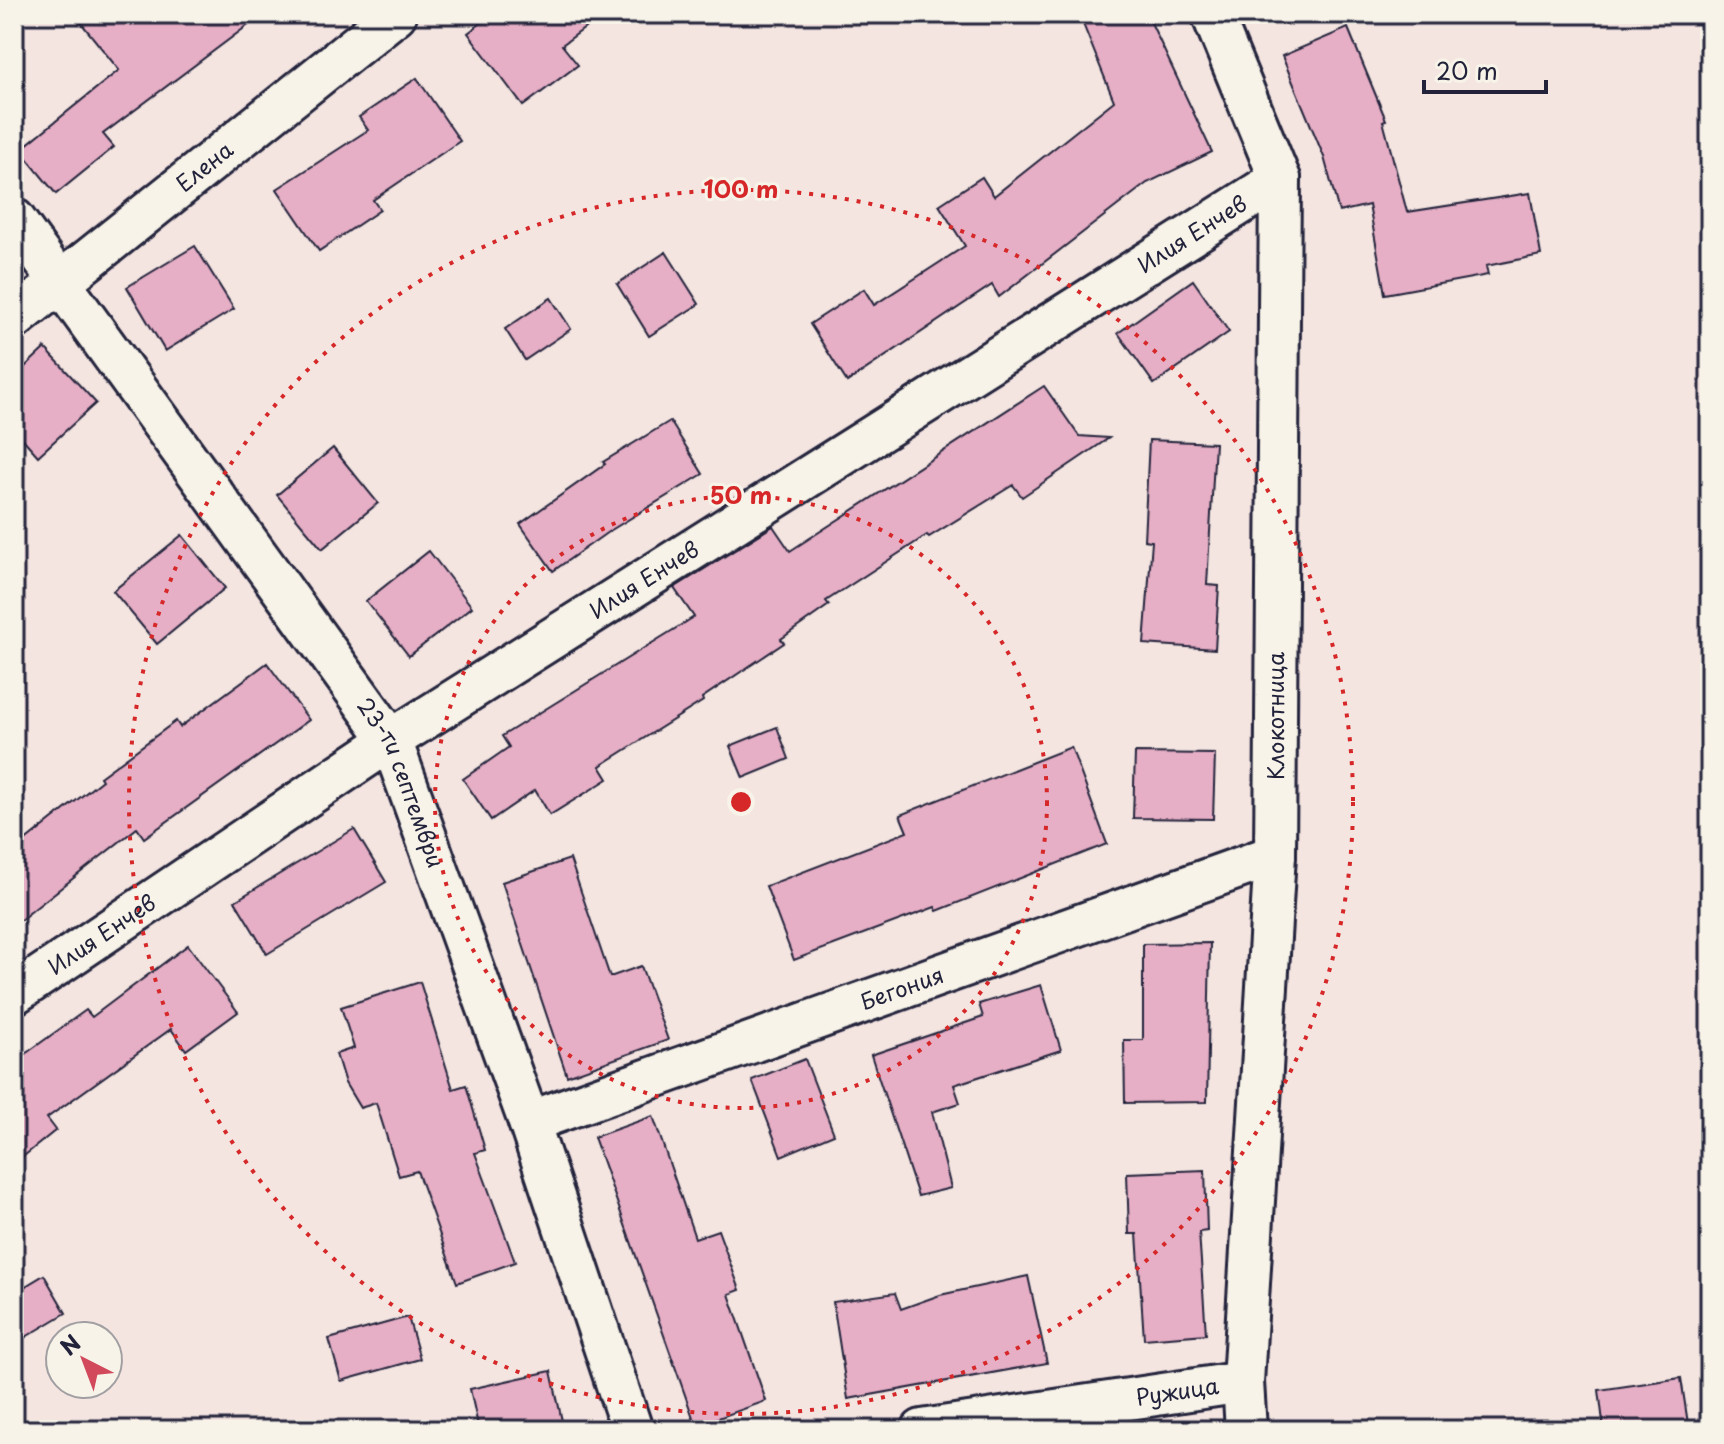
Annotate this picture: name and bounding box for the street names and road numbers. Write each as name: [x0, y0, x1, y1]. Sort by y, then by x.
street label: Елена: [168, 132, 240, 199]
street label: Илия Енчев: [1130, 186, 1253, 280]
street label: Илия Енчев: [582, 532, 705, 626]
street label: Клокотница: [1258, 652, 1291, 780]
street label: 23-ти септември: [350, 690, 454, 872]
street label: Илия Енчев: [40, 885, 162, 982]
street label: Бегония: [855, 957, 948, 1017]
street label: Ружица: [1133, 1368, 1221, 1413]

